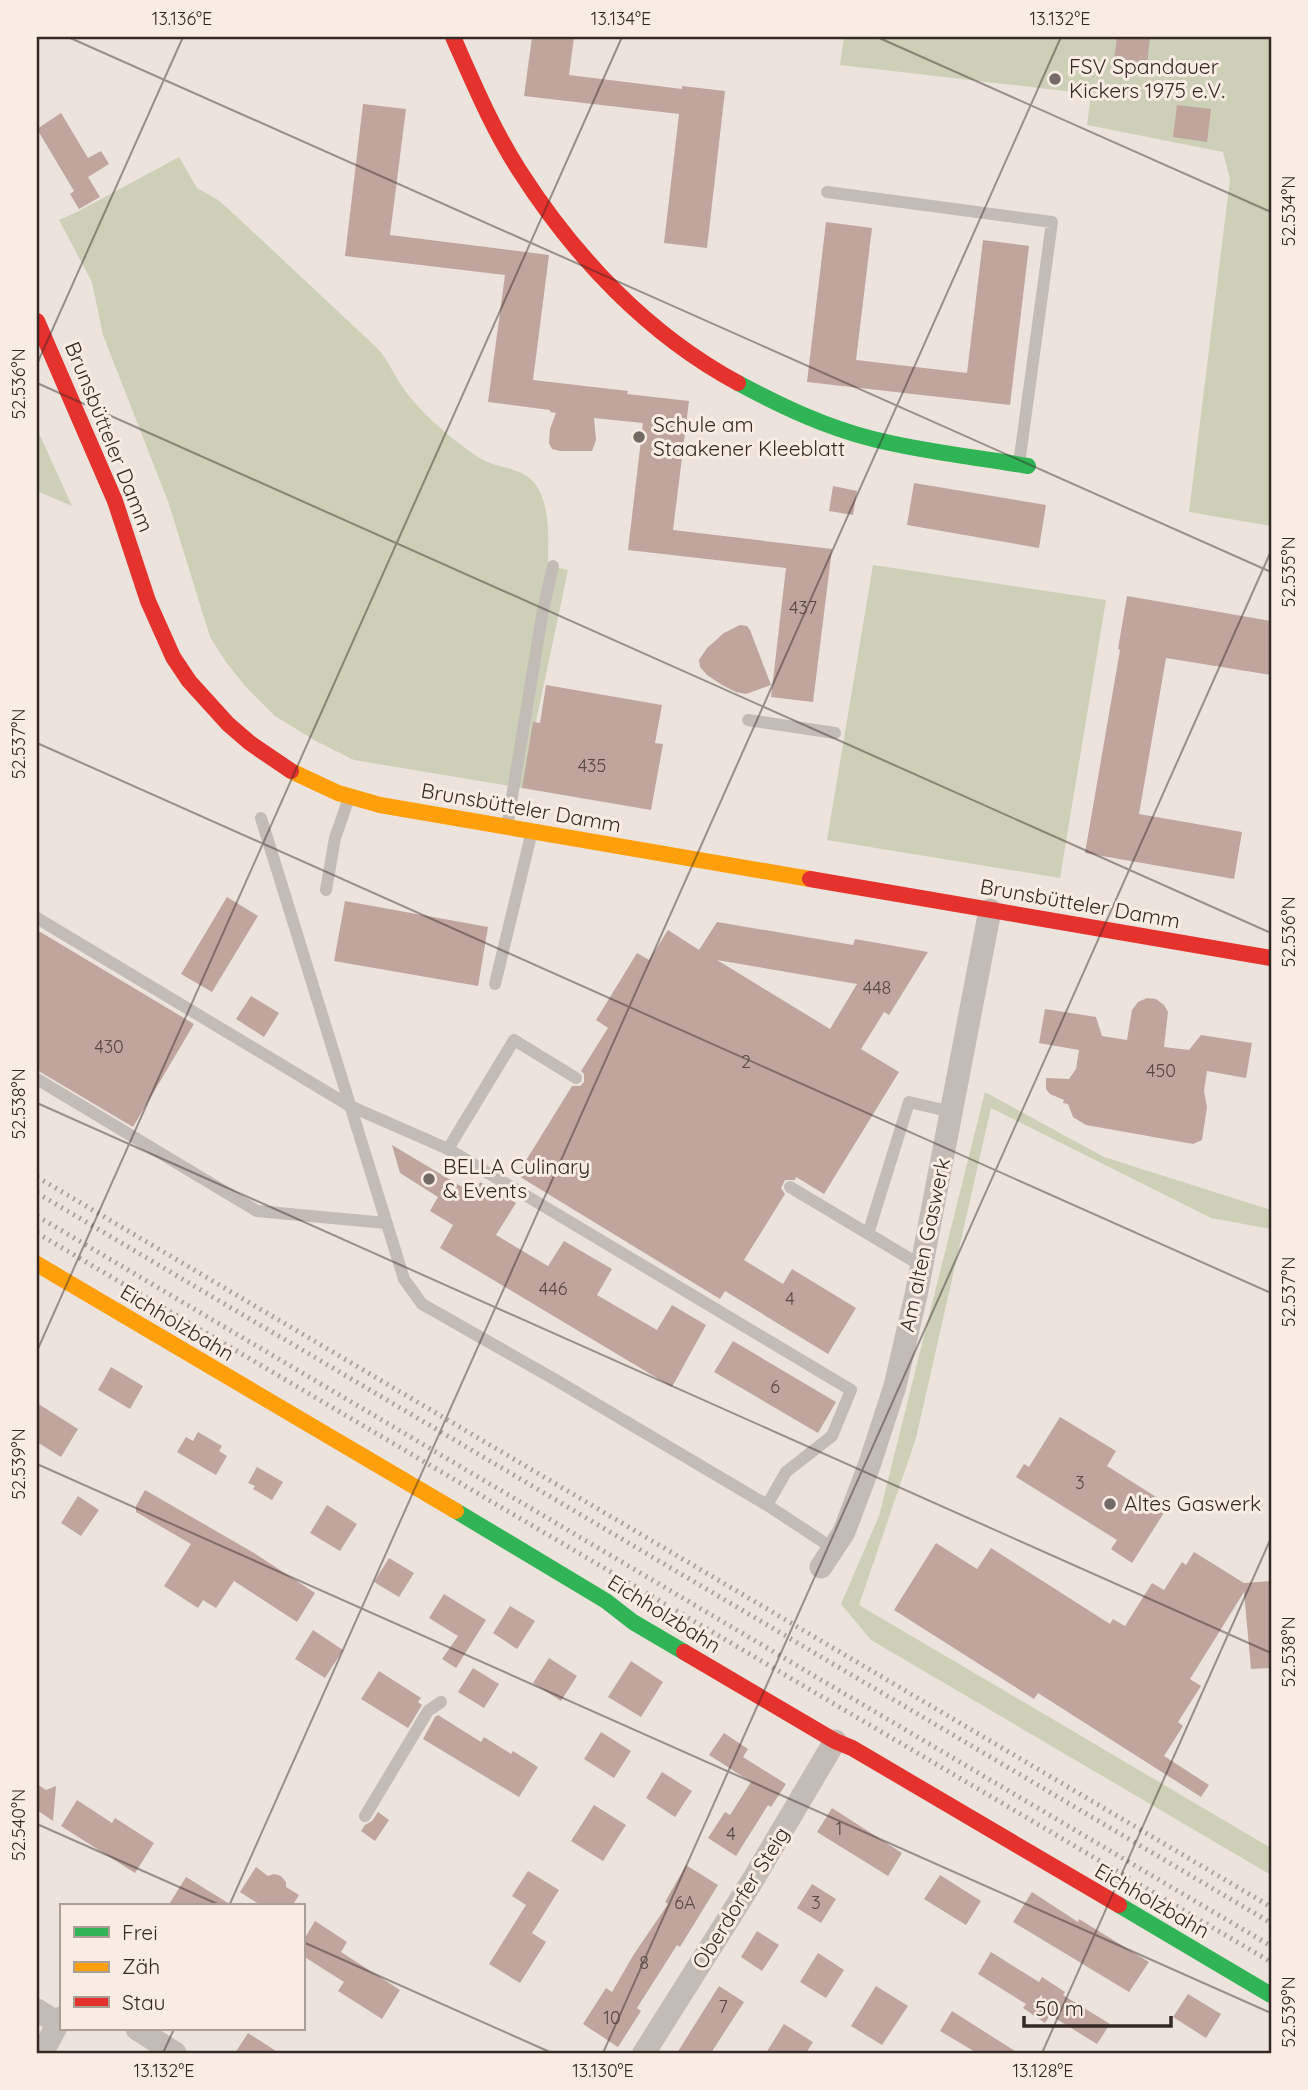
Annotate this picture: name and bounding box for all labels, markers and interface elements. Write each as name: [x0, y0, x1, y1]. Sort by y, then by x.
text: 13.136°E: [152, 7, 212, 30]
text: 13.134°E: [591, 7, 651, 30]
text: 13.132°E: [1030, 7, 1090, 30]
place label: FSV Spandauer Kickers 1975 e.V.: [1069, 53, 1225, 103]
marker: FSV Spandauer Kickers 1975 e.V.: [1047, 71, 1063, 87]
text: 52.534°N: [1277, 176, 1300, 246]
street label: Brunsbütteler Damm: [60, 338, 160, 536]
text: 52.536°N: [7, 348, 30, 420]
place label: Schule am Staakener Kleeblatt: [653, 411, 845, 461]
marker: Schule am Staakener Kleeblatt: [631, 429, 647, 445]
text: 52.535°N: [1277, 536, 1300, 608]
house number: 437: [789, 596, 817, 619]
text: 52.537°N: [7, 709, 30, 779]
house number: 435: [578, 754, 606, 777]
street label: Brunsbütteler Damm: [419, 777, 623, 837]
street label: Brunsbütteler Damm: [978, 873, 1182, 933]
text: 52.536°N: [1277, 896, 1300, 968]
house number: 448: [863, 976, 891, 999]
house number: 430: [94, 1035, 124, 1058]
house number: 2: [741, 1050, 751, 1073]
house number: 450: [1146, 1059, 1176, 1082]
text: 52.538°N: [7, 1068, 30, 1140]
place label: BELLA Culinary & Events: [443, 1153, 590, 1203]
street label: Am alten Gaswerk: [893, 1155, 955, 1334]
marker: BELLA Culinary & Events: [421, 1171, 437, 1187]
text: 52.537°N: [1277, 1257, 1300, 1327]
house number: 446: [539, 1277, 568, 1300]
street label: Eichholzbahn: [116, 1278, 239, 1366]
house number: 4: [785, 1287, 795, 1310]
house number: 6: [770, 1375, 780, 1398]
text: 52.539°N: [7, 1428, 30, 1500]
house number: 3: [1075, 1471, 1085, 1494]
place label: Altes Gaswerk: [1124, 1490, 1261, 1516]
marker: Altes Gaswerk: [1102, 1496, 1118, 1512]
street label: Eichholzbahn: [603, 1568, 726, 1658]
text: 52.538°N: [1277, 1616, 1300, 1688]
text: 52.540°N: [7, 1789, 30, 1861]
house number: 1: [836, 1817, 842, 1840]
street label: Oberdorfer Steig: [686, 1822, 794, 1973]
house number: 4: [726, 1822, 736, 1845]
street label: Eichholzbahn: [1090, 1857, 1215, 1943]
house number: 6A: [674, 1891, 696, 1914]
house number: 3: [811, 1891, 821, 1914]
legend: [60, 1904, 304, 2030]
text: Frei: [122, 1919, 158, 1945]
house number: 8: [639, 1951, 649, 1974]
text: Zäh: [122, 1953, 160, 1979]
text: 52.539°N: [1277, 1976, 1300, 2048]
scale bar: [1024, 1985, 1172, 2029]
text: Stau: [122, 1989, 165, 2015]
house number: 7: [718, 1995, 728, 2018]
text: 50 m: [1035, 1995, 1084, 2021]
house number: 10: [603, 2006, 621, 2029]
text: 13.132°E: [134, 2059, 194, 2082]
text: 13.130°E: [572, 2059, 634, 2082]
text: 13.128°E: [1012, 2059, 1074, 2082]

